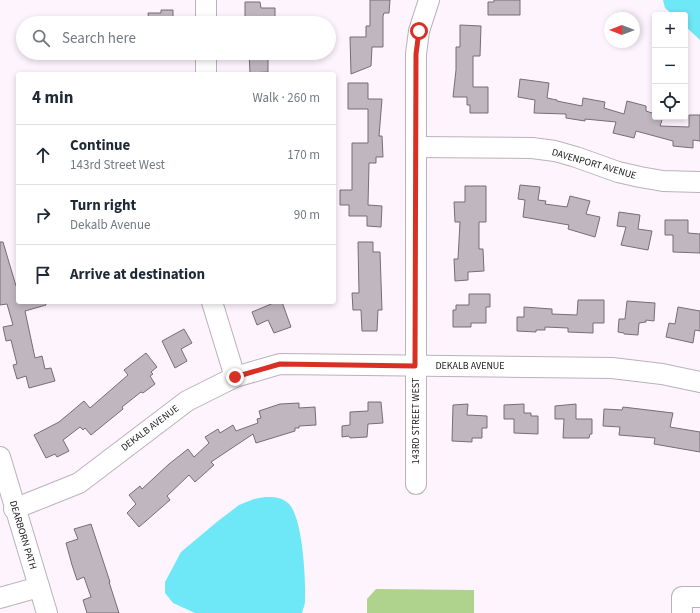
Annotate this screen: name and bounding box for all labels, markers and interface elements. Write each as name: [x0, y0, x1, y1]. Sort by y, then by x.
north arrow: [604, 12, 640, 48]
map controls: [652, 12, 688, 120]
button: +: [652, 12, 688, 48]
search box: [16, 16, 336, 60]
route start: [410, 22, 428, 40]
icon: search: [30, 27, 52, 49]
text: Search here: [62, 28, 136, 49]
button: −: [652, 48, 688, 84]
button: locate: [652, 84, 688, 120]
text: 4 min: [32, 86, 73, 110]
text: Walk · 260 m: [252, 89, 320, 107]
text: Continue: [70, 135, 130, 156]
icon: ahead: [32, 144, 54, 166]
street label: DAVENPORT AVENUE: [550, 145, 638, 183]
text: 170 m: [287, 146, 320, 164]
text: 143rd Street West: [70, 156, 165, 174]
text: Turn right: [70, 195, 136, 216]
icon: right: [32, 204, 54, 226]
text: 90 m: [294, 206, 320, 224]
text: Dekalb Avenue: [70, 216, 150, 234]
icon: arrive: [32, 264, 54, 286]
text: Arrive at destination: [70, 264, 205, 285]
street label: DEKALB AVENUE: [435, 359, 505, 373]
route end: [226, 368, 244, 386]
street label: 143RD STREET WEST: [409, 377, 423, 464]
street label: DEKALB AVENUE: [118, 402, 182, 454]
street label: DEARBORN PATH: [6, 499, 40, 571]

